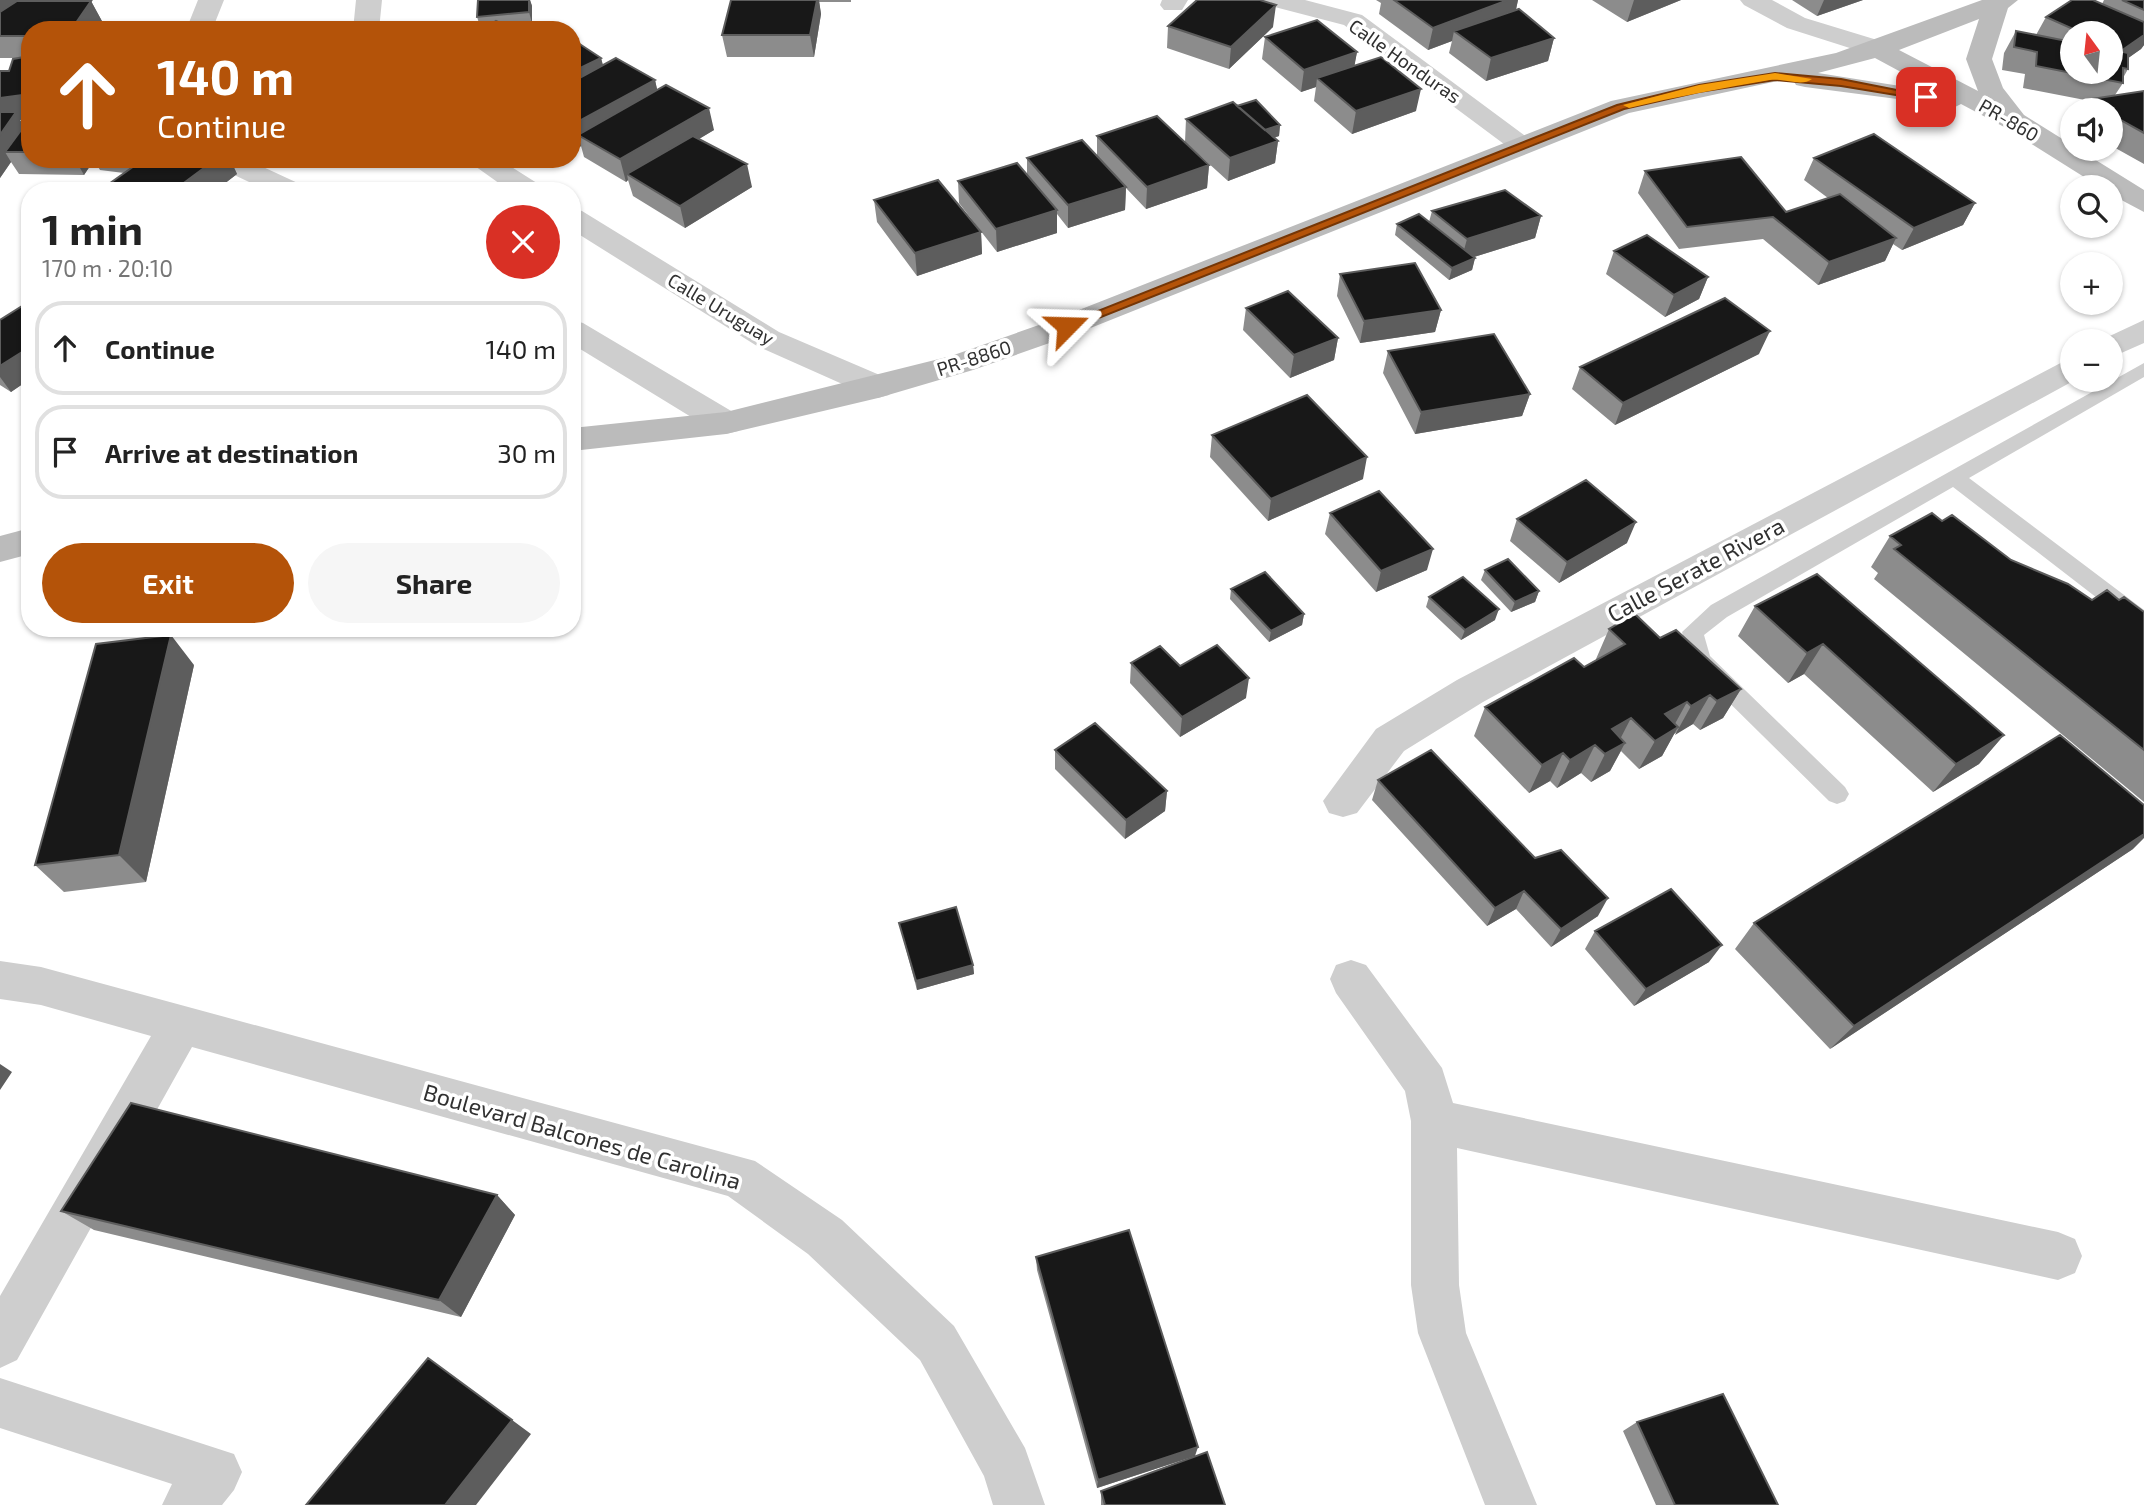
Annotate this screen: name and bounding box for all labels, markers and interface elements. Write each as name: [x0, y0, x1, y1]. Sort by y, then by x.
street label: Calle Honduras: [1345, 14, 1466, 108]
north arrow: [2060, 21, 2123, 84]
map controls: [2060, 21, 2123, 392]
text: 140 m: [157, 46, 294, 105]
icon: ahead: [42, 49, 133, 140]
pin: [1896, 67, 1956, 127]
icon: arrive: [1907, 78, 1945, 116]
street label: PR-860: [1975, 93, 2043, 146]
button: sound: [2060, 98, 2123, 161]
text: Continue: [157, 106, 286, 144]
button: search: [2060, 175, 2123, 238]
text: 1 min: [42, 203, 143, 253]
button: close: [486, 205, 560, 279]
button: +: [2060, 252, 2123, 315]
text: 170 m · 20:10: [42, 254, 173, 282]
street label: Calle Uruguay: [664, 268, 779, 349]
position arrow: [1030, 289, 1104, 363]
icon: ahead: [46, 329, 84, 367]
button: −: [2060, 329, 2123, 392]
text: Continue: [105, 333, 215, 364]
text: 140 m: [485, 333, 556, 364]
street label: PR-8860: [934, 335, 1014, 380]
icon: arrive: [46, 433, 84, 471]
text: Arrive at destination: [105, 437, 358, 468]
text: 30 m: [497, 437, 556, 468]
street label: Calle Serate Rivera: [1602, 511, 1789, 628]
button: Exit: [42, 543, 294, 623]
button: Share: [308, 543, 560, 623]
street label: Boulevard Balcones de Carolina: [420, 1077, 744, 1195]

